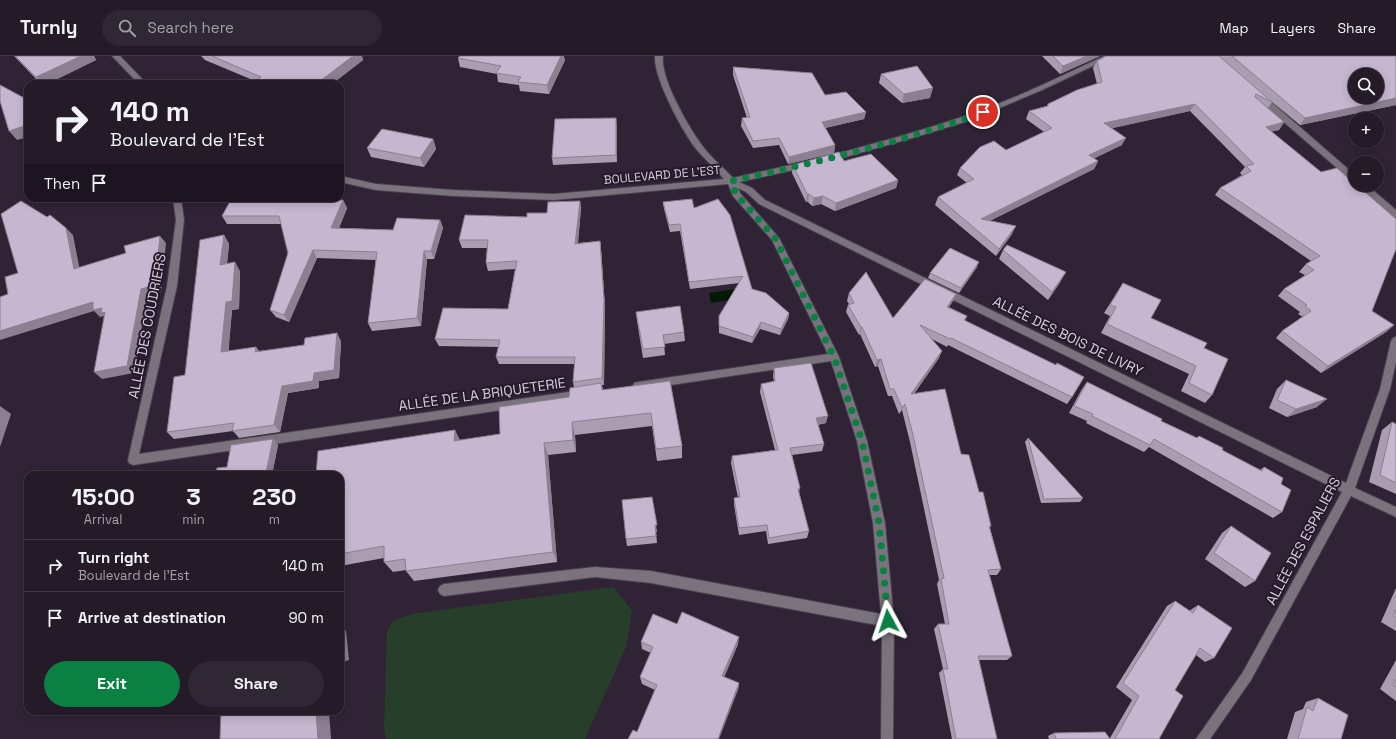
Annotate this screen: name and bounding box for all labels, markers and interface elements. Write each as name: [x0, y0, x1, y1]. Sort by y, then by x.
search box: [102, 10, 382, 46]
text: Turnly: [20, 15, 78, 40]
icon: search: [116, 17, 138, 39]
text: Search here: [148, 18, 234, 37]
text: Map: [1219, 19, 1249, 37]
text: Layers: [1271, 19, 1315, 37]
text: Share: [1337, 19, 1376, 37]
map controls: [1348, 68, 1384, 192]
button: search: [1348, 68, 1384, 104]
text: 140 m: [110, 93, 190, 129]
pin: [966, 95, 1000, 129]
icon: right: [44, 96, 96, 148]
icon: arrive: [972, 101, 994, 123]
button: +: [1348, 112, 1384, 148]
text: Boulevard de l'Est: [110, 128, 265, 151]
button: −: [1348, 156, 1384, 192]
street label: BOULEVARD DE L'EST: [603, 162, 721, 188]
icon: arrive: [88, 172, 110, 194]
text: Then: [44, 174, 80, 193]
street label: ALLÉE DES COUDRIERS: [124, 252, 170, 400]
street label: ALLÉE DES BOIS DE LIVRY: [990, 292, 1146, 380]
street label: ALLÉE DE LA BRIQUETERIE: [397, 373, 567, 415]
street label: ALLÉE DES ESPALIERS: [1262, 474, 1344, 608]
text: 15:00: [71, 481, 135, 512]
text: 3: [186, 481, 201, 512]
text: 230: [252, 481, 297, 512]
text: Arrival: [84, 511, 123, 528]
text: min: [182, 511, 205, 528]
text: m: [269, 511, 280, 528]
text: Turn right: [78, 548, 149, 567]
icon: right: [44, 555, 66, 577]
text: 140 m: [282, 556, 324, 575]
text: Boulevard de l'Est: [78, 567, 190, 584]
position arrow: [867, 600, 909, 642]
icon: arrive: [44, 607, 66, 629]
text: Arrive at destination: [78, 608, 226, 627]
text: 90 m: [288, 608, 324, 627]
button: Exit: [44, 661, 180, 707]
button: Share: [188, 661, 324, 707]

